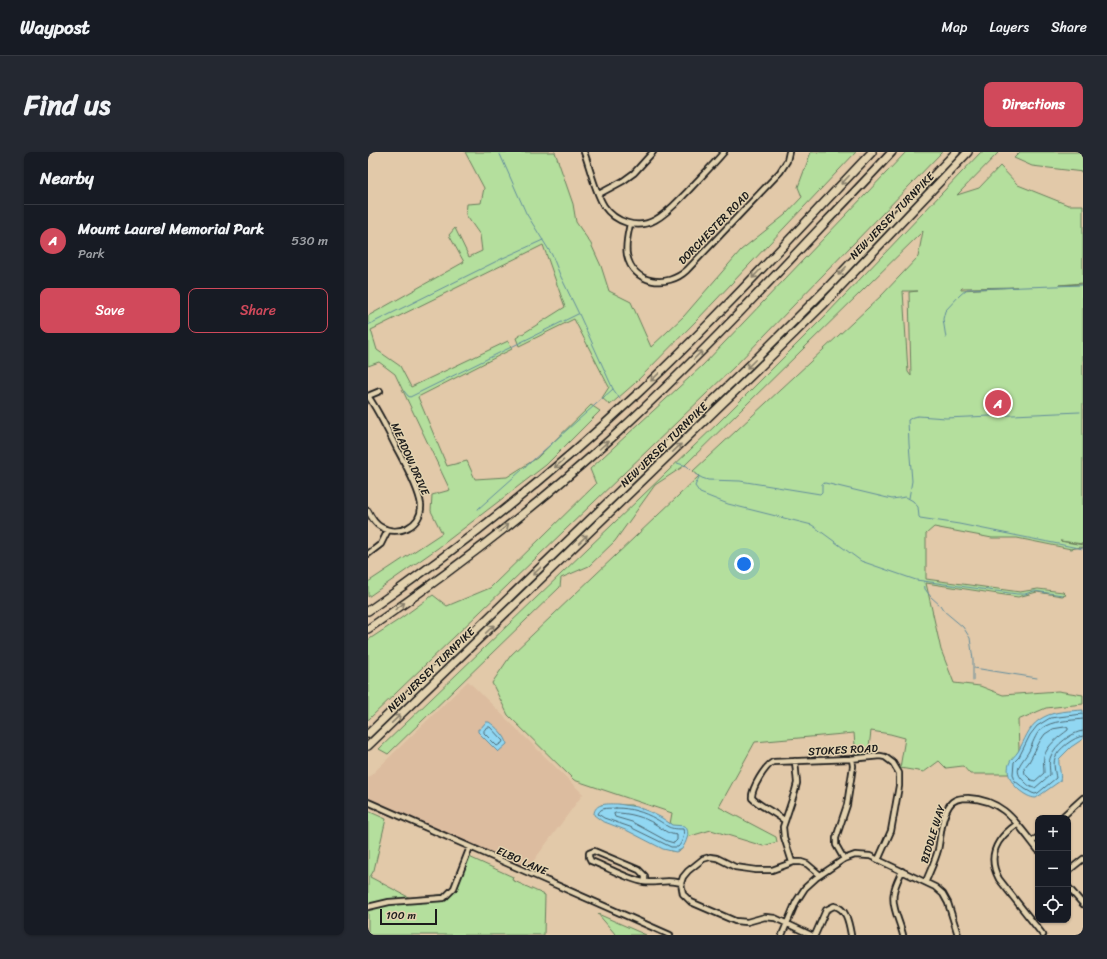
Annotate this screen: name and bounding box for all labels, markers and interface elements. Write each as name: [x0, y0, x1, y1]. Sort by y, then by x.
text: Waypost: [20, 11, 90, 44]
text: Map: [942, 15, 967, 40]
text: Layers: [989, 15, 1029, 40]
text: Share: [1051, 15, 1087, 40]
text: Find us: [24, 80, 111, 129]
button: Directions: [984, 82, 1083, 127]
text: Nearby: [40, 163, 94, 193]
street label: NEW JERSEY TURNPIKE: [845, 167, 940, 264]
one-way arrow: [841, 175, 850, 185]
street label: DORCHESTER ROAD: [674, 186, 755, 269]
text: Mount Laurel Memorial Park: [78, 216, 264, 242]
text: A: [49, 229, 57, 252]
text: 530 m: [291, 229, 328, 252]
text: Park: [78, 242, 105, 265]
one-way arrow: [838, 266, 847, 276]
one-way arrow: [751, 269, 761, 279]
button: Save: [40, 288, 180, 333]
button: Share: [188, 288, 328, 333]
one-way arrow: [693, 350, 703, 360]
one-way arrow: [746, 359, 756, 369]
one-way arrow: [650, 372, 660, 382]
pin: A: [985, 388, 1011, 418]
street label: NEW JERSEY TURNPIKE: [616, 397, 713, 492]
street label: MEADOW DRIVE: [385, 420, 435, 499]
one-way arrow: [598, 440, 609, 449]
one-way arrow: [672, 444, 682, 453]
one-way arrow: [553, 460, 564, 469]
one-way arrow: [499, 524, 510, 533]
one-way arrow: [578, 534, 588, 544]
your location: [734, 554, 754, 574]
one-way arrow: [532, 566, 542, 576]
one-way arrow: [394, 602, 405, 610]
street label: NEW JERSEY TURNPIKE: [383, 622, 480, 717]
one-way arrow: [485, 624, 495, 634]
one-way arrow: [391, 714, 401, 724]
street label: STOKES ROAD: [808, 739, 879, 761]
street label: BIDDLE WAY: [915, 802, 951, 866]
map controls: [1035, 815, 1071, 923]
button: +: [1035, 815, 1071, 851]
street label: ELBO LANE: [493, 841, 551, 881]
button: −: [1035, 851, 1071, 887]
button: locate: [1035, 887, 1071, 923]
text: 100 m: [386, 906, 416, 925]
scale bar: [380, 907, 437, 926]

